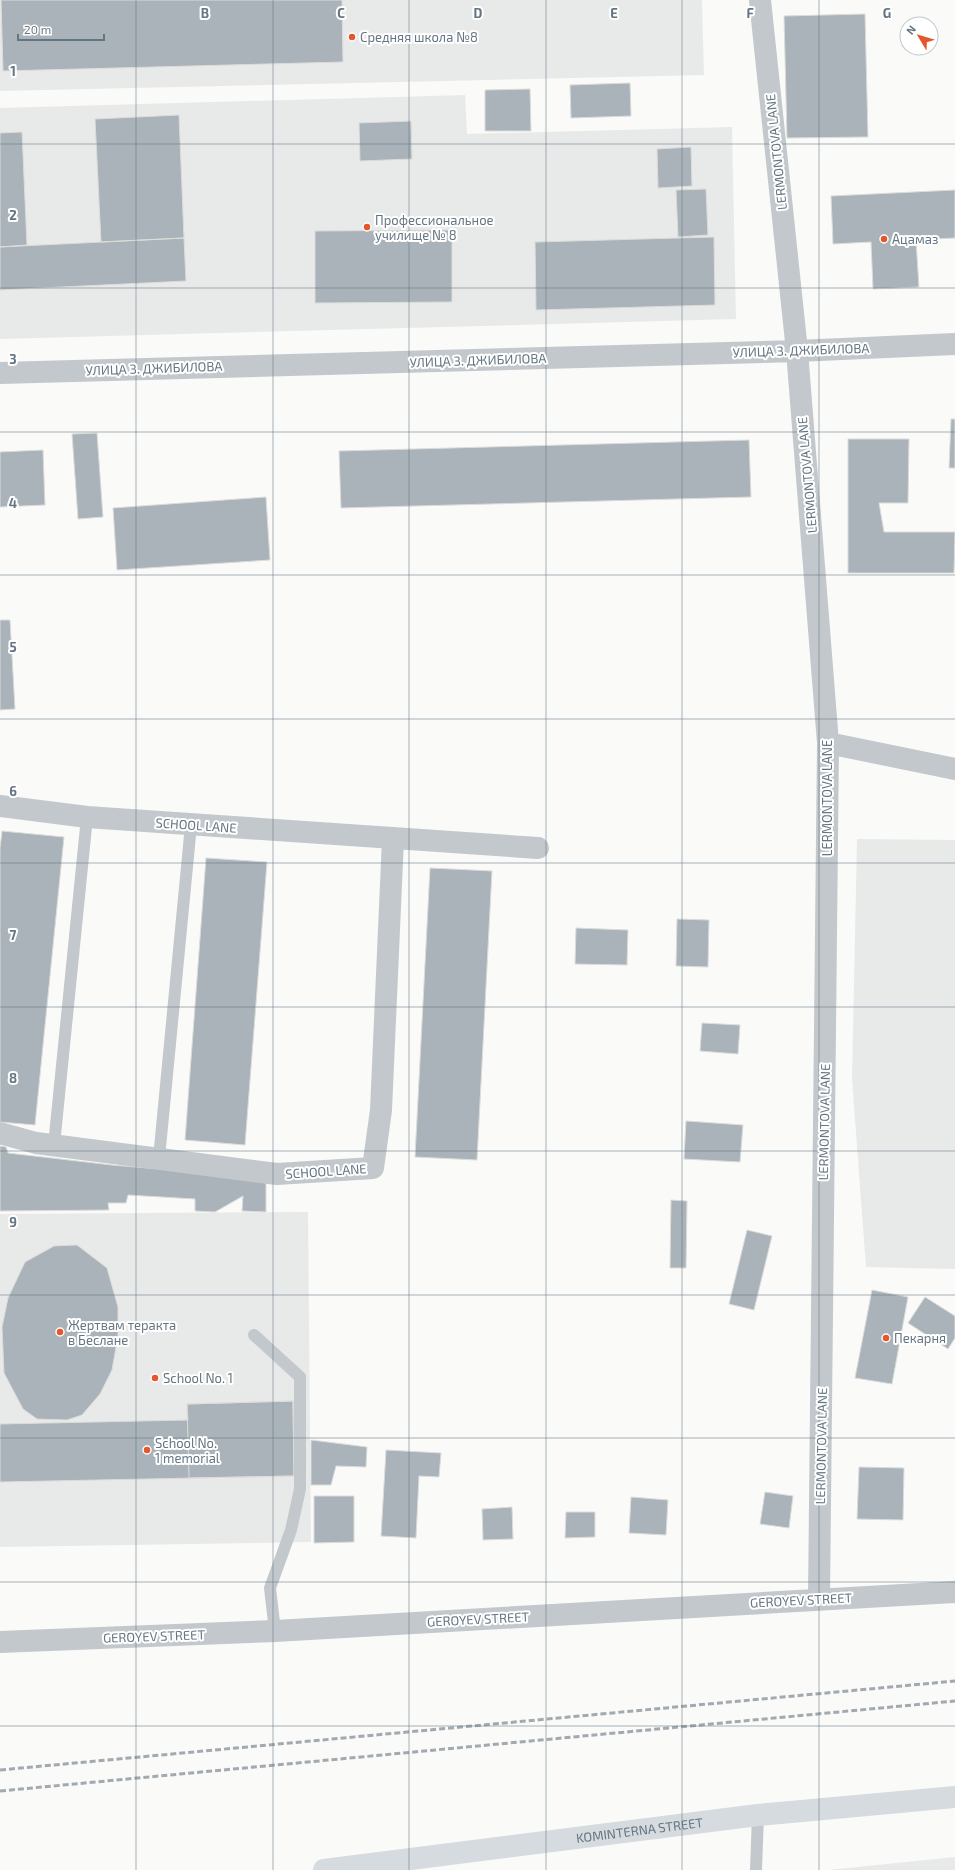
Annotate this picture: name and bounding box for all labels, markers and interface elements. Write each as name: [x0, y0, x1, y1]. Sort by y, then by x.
text: B: [201, 5, 209, 21]
text: C: [337, 5, 345, 21]
text: D: [474, 5, 483, 21]
text: E: [610, 5, 618, 21]
text: F: [746, 5, 754, 21]
text: G: [883, 5, 891, 21]
scale bar: [18, 16, 104, 42]
north arrow: [899, 16, 939, 56]
text: 20 m: [24, 22, 51, 36]
text: N: [903, 22, 918, 37]
place label: Средняя школа №8: [360, 29, 478, 45]
marker: Средняя школа №8: [347, 32, 357, 42]
text: 1: [10, 63, 16, 79]
street label: LERMONTOVA LANE: [762, 93, 790, 211]
text: 2: [9, 207, 17, 223]
place label: Профессиональное училище № 8: [375, 212, 494, 243]
marker: Профессиональное училище № 8: [362, 222, 372, 232]
place label: Ацамаз: [892, 231, 938, 247]
marker: Ацамаз: [879, 234, 889, 244]
street label: УЛИЦА З. ДЖИБИЛОВА: [732, 340, 870, 360]
street label: УЛИЦА З. ДЖИБИЛОВА: [409, 350, 547, 370]
text: 3: [9, 351, 17, 367]
street label: УЛИЦА З. ДЖИБИЛОВА: [85, 358, 223, 378]
street label: LERMONTOVA LANE: [794, 416, 820, 534]
text: 4: [9, 495, 17, 511]
text: 5: [9, 639, 17, 655]
street label: LERMONTOVA LANE: [819, 740, 835, 856]
text: 6: [9, 783, 17, 799]
street label: SCHOOL LANE: [155, 814, 237, 836]
text: 7: [10, 927, 17, 943]
street label: LERMONTOVA LANE: [815, 1064, 833, 1180]
text: 8: [9, 1070, 17, 1086]
street label: SCHOOL LANE: [285, 1160, 367, 1182]
text: 9: [9, 1214, 17, 1230]
place label: Жертвам теракта в Беслане: [68, 1317, 176, 1348]
marker: Жертвам теракта в Беслане: [55, 1327, 65, 1337]
place label: Пекарня: [894, 1330, 946, 1346]
marker: Пекарня: [881, 1333, 891, 1343]
place label: School No. 1: [163, 1370, 233, 1386]
marker: School No. 1: [150, 1373, 160, 1383]
street label: LERMONTOVA LANE: [812, 1388, 830, 1504]
place label: School No. 1 memorial: [155, 1435, 220, 1466]
marker: School No. 1 memorial: [142, 1445, 152, 1455]
street label: GEROYEV STREET: [750, 1589, 853, 1611]
street label: GEROYEV STREET: [427, 1608, 530, 1630]
street label: GEROYEV STREET: [103, 1626, 206, 1646]
street label: KOMINTERNA STREET: [575, 1814, 704, 1846]

